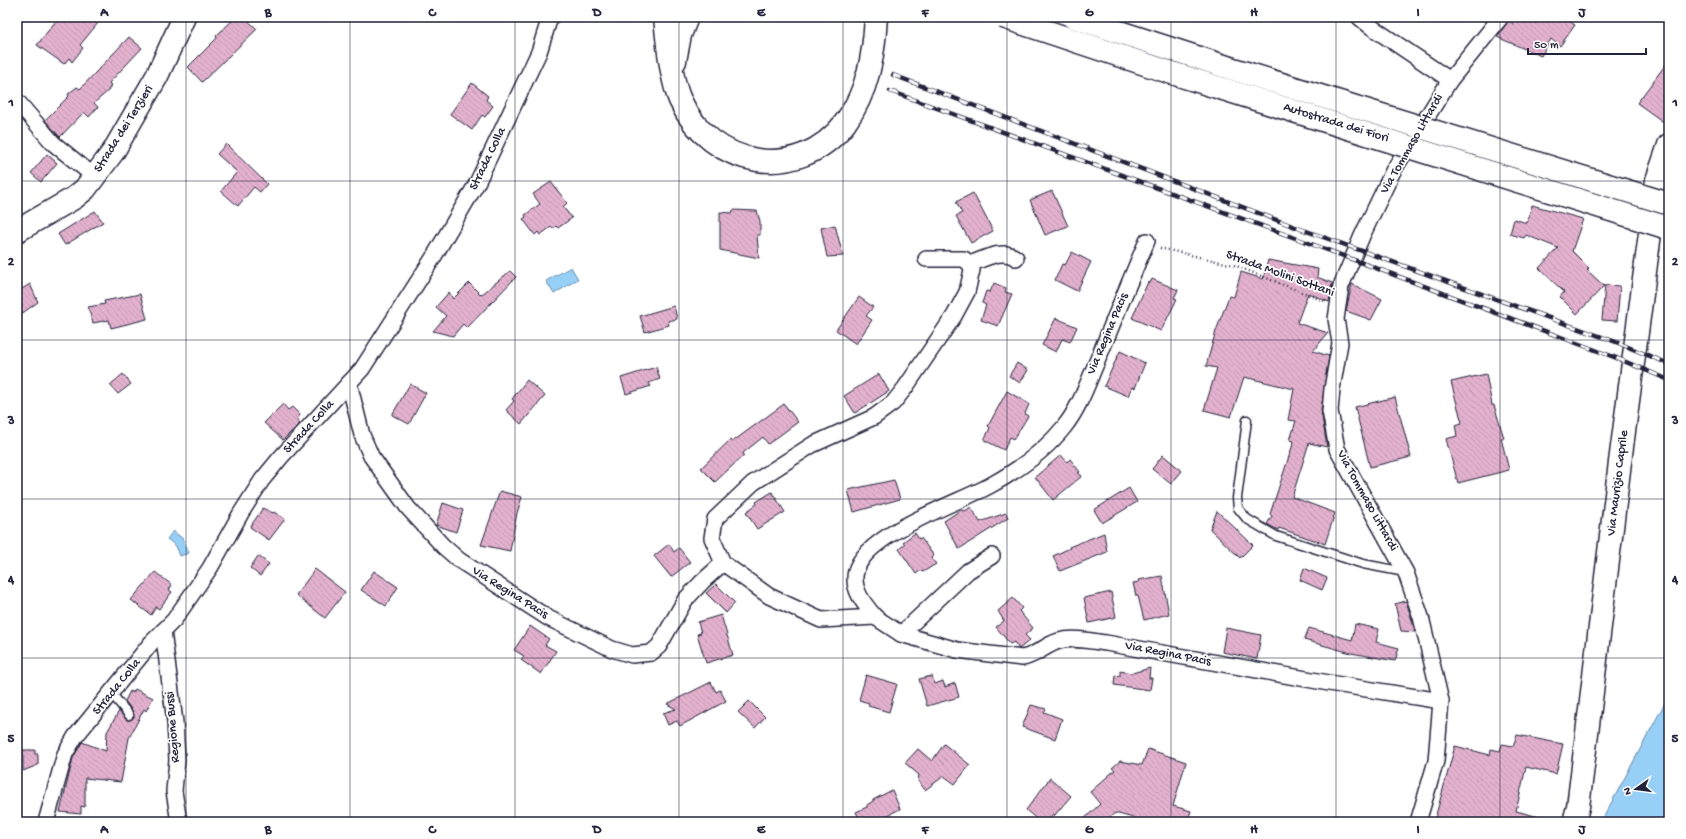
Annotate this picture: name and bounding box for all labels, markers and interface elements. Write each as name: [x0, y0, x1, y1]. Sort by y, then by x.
text: A: [99, 6, 109, 21]
text: B: [264, 6, 273, 21]
text: C: [427, 6, 437, 21]
text: D: [592, 6, 602, 21]
text: E: [757, 6, 766, 21]
text: F: [921, 6, 930, 21]
text: G: [1085, 6, 1094, 21]
text: H: [1250, 6, 1258, 21]
text: I: [1416, 6, 1420, 21]
text: J: [1578, 6, 1587, 21]
scale bar: [1528, 30, 1646, 56]
text: 50 m: [1534, 39, 1559, 53]
street label: Strada dei Terzieri: [91, 82, 157, 176]
street label: Via Tommaso Littardi: [1377, 91, 1447, 197]
text: 1: [7, 96, 14, 111]
text: 1: [1671, 96, 1678, 111]
street label: Autostrada dei Fiori: [1281, 100, 1391, 146]
street label: Strada Colla: [466, 125, 510, 193]
street label: Strada Molini Sottani: [1224, 247, 1336, 301]
text: 2: [8, 255, 15, 270]
text: 2: [1672, 255, 1679, 270]
street label: Via Regina Pacis: [1084, 290, 1132, 378]
street label: Strada Colla: [280, 397, 338, 457]
text: 3: [7, 414, 15, 429]
text: 3: [1671, 414, 1679, 429]
street label: Via Maurizio Caprile: [1604, 429, 1632, 538]
street label: Via Tommaso Littardi: [1333, 447, 1401, 554]
street label: Via Regina Pacis: [468, 563, 552, 623]
text: 4: [7, 573, 15, 588]
text: 4: [1671, 573, 1679, 588]
street label: Via Regina Pacis: [1123, 638, 1213, 670]
street label: Strada Colla: [90, 655, 145, 718]
street label: Regione Bussi: [162, 691, 184, 763]
text: 5: [8, 732, 15, 747]
text: 5: [1672, 732, 1679, 747]
north arrow: [1616, 769, 1656, 809]
text: N: [1622, 786, 1635, 796]
text: A: [99, 823, 109, 838]
text: B: [264, 823, 273, 838]
text: C: [427, 823, 437, 838]
text: D: [592, 823, 602, 838]
text: E: [757, 823, 766, 838]
text: F: [921, 823, 930, 838]
text: G: [1085, 823, 1094, 838]
text: H: [1250, 823, 1258, 838]
text: I: [1416, 823, 1420, 838]
text: J: [1578, 823, 1587, 838]

